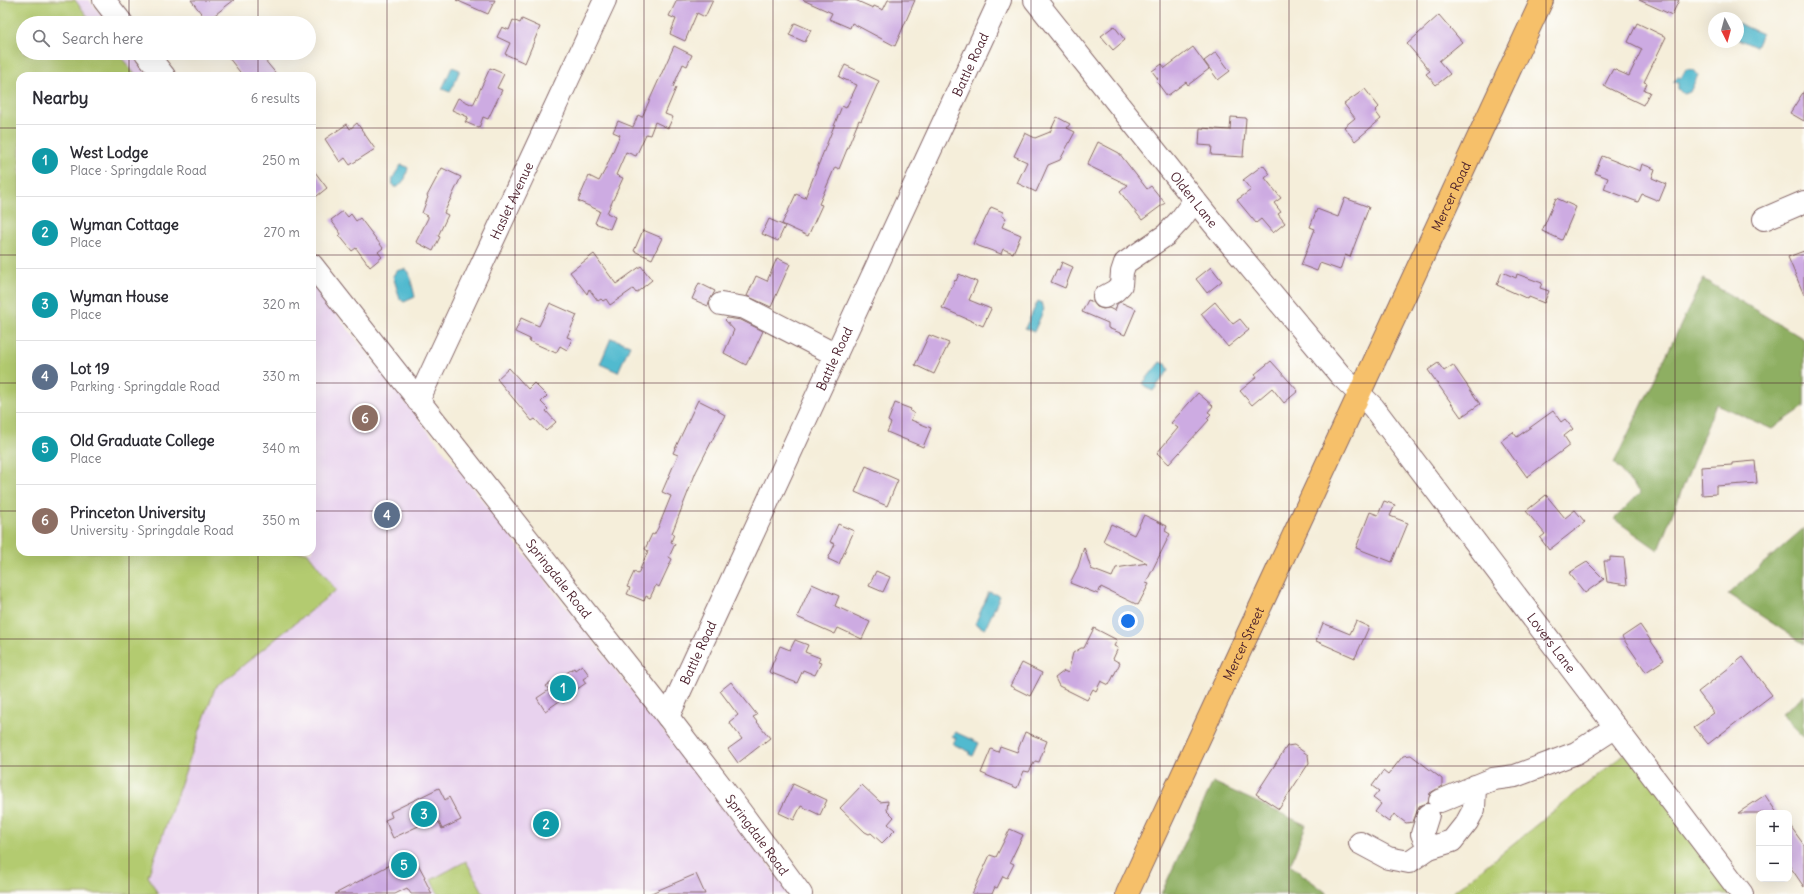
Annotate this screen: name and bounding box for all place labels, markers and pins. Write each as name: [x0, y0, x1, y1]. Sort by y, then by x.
pin: 6: [352, 403, 378, 433]
pin: 4: [374, 500, 400, 530]
pin: 1: [550, 673, 576, 703]
pin: 3: [411, 799, 437, 829]
pin: 2: [533, 809, 559, 839]
pin: 5: [391, 850, 417, 880]

